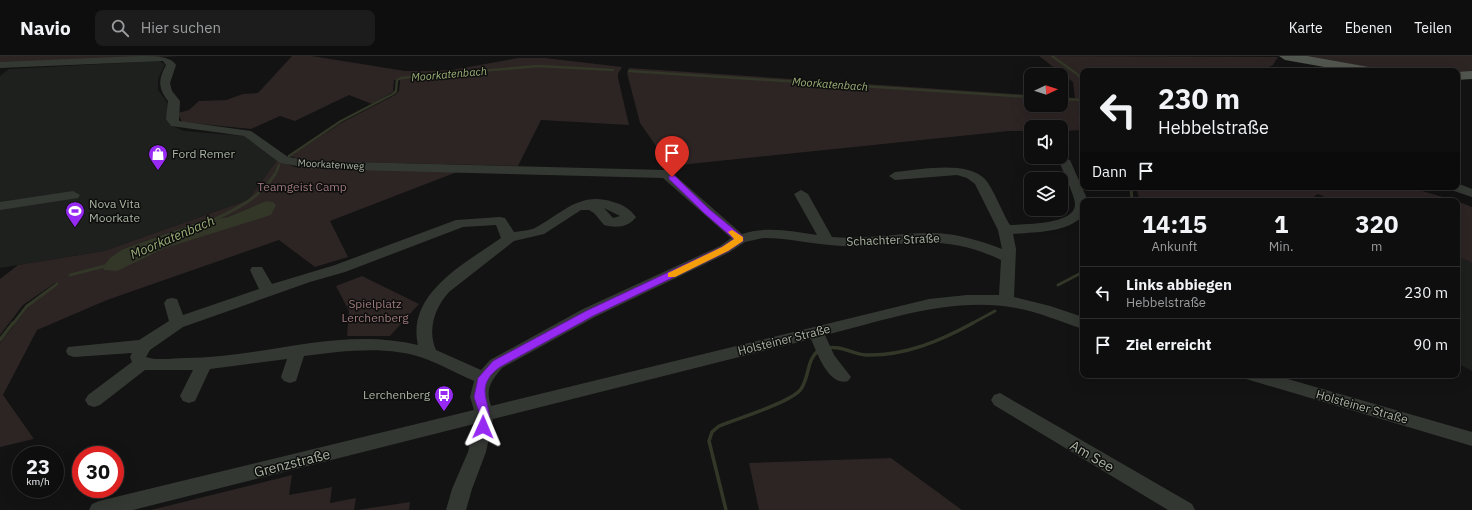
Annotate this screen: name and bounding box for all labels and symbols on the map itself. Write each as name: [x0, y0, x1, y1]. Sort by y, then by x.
water label: Moorkatenbach: [410, 64, 488, 84]
north arrow: [1024, 68, 1068, 112]
water label: Moorkatenbach: [791, 74, 869, 94]
pin: [655, 136, 689, 177]
shop icon: Ford Remer: [147, 143, 169, 171]
place label: Ford Remer: [172, 146, 235, 161]
street label: Moorkatenweg: [297, 156, 365, 173]
park label: Teamgeist Camp: [257, 179, 347, 194]
place label: Nova Vita Moorkate: [89, 196, 141, 225]
sports icon: Nova Vita Moorkate: [64, 200, 86, 228]
water label: Moorkatenbach: [127, 212, 217, 263]
street label: Schachter Straße: [846, 230, 940, 249]
park label: Spielplatz Lerchenberg: [341, 296, 409, 325]
street label: Holsteiner Straße: [736, 321, 832, 358]
bus stop icon: Lerchenberg: [433, 384, 455, 412]
street label: Holsteiner Straße: [1314, 386, 1410, 427]
place label: Lerchenberg: [363, 387, 431, 402]
position arrow: [462, 406, 504, 448]
street label: Am See: [1067, 436, 1118, 476]
street label: Grenzstraße: [252, 445, 332, 481]
speed limit sign: 30: [72, 446, 124, 498]

